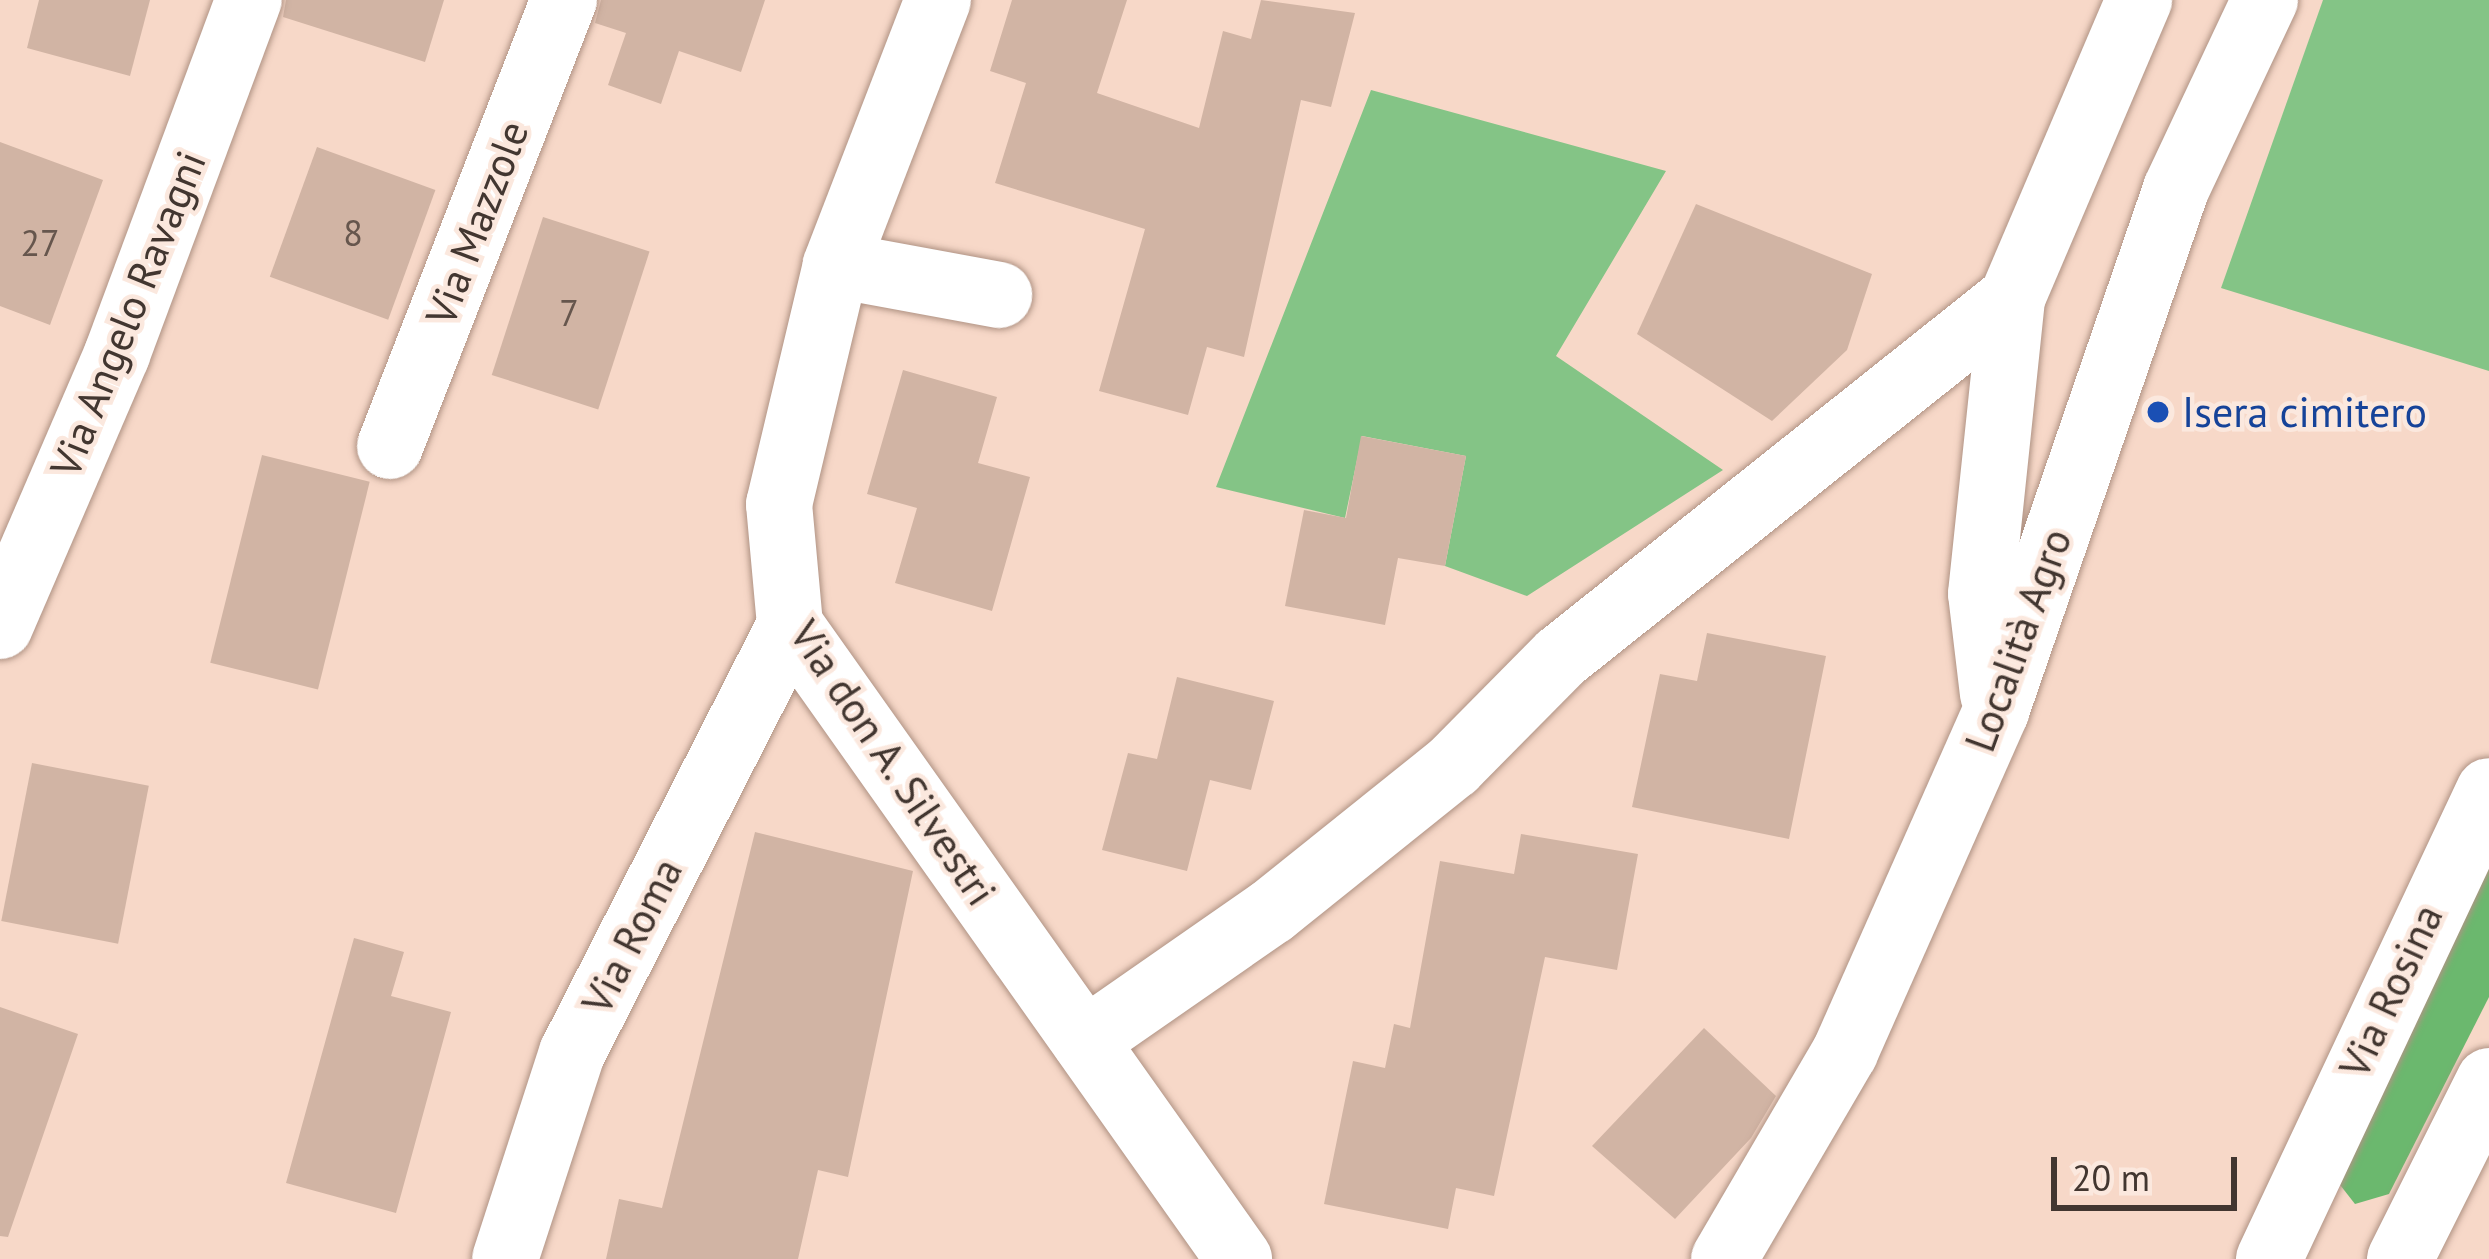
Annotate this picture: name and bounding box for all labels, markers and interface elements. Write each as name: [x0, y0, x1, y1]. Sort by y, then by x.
street label: Via Mazzole: [415, 114, 539, 332]
street label: Via Angelo Ravagni: [39, 143, 217, 485]
house number: 8: [343, 211, 363, 255]
house number: 27: [20, 221, 60, 265]
house number: 7: [559, 291, 579, 335]
place label: Isera cimitero: [2182, 387, 2427, 437]
marker: Isera cimitero: [2145, 399, 2171, 425]
street label: Località Agro: [1954, 521, 2082, 759]
street label: Via don A. Silvestri: [778, 609, 1008, 917]
street label: Via Roma: [572, 850, 692, 1022]
street label: Via Rosina: [2329, 896, 2453, 1086]
scale bar: [2057, 1133, 2243, 1207]
text: 20 m: [2072, 1154, 2150, 1201]

